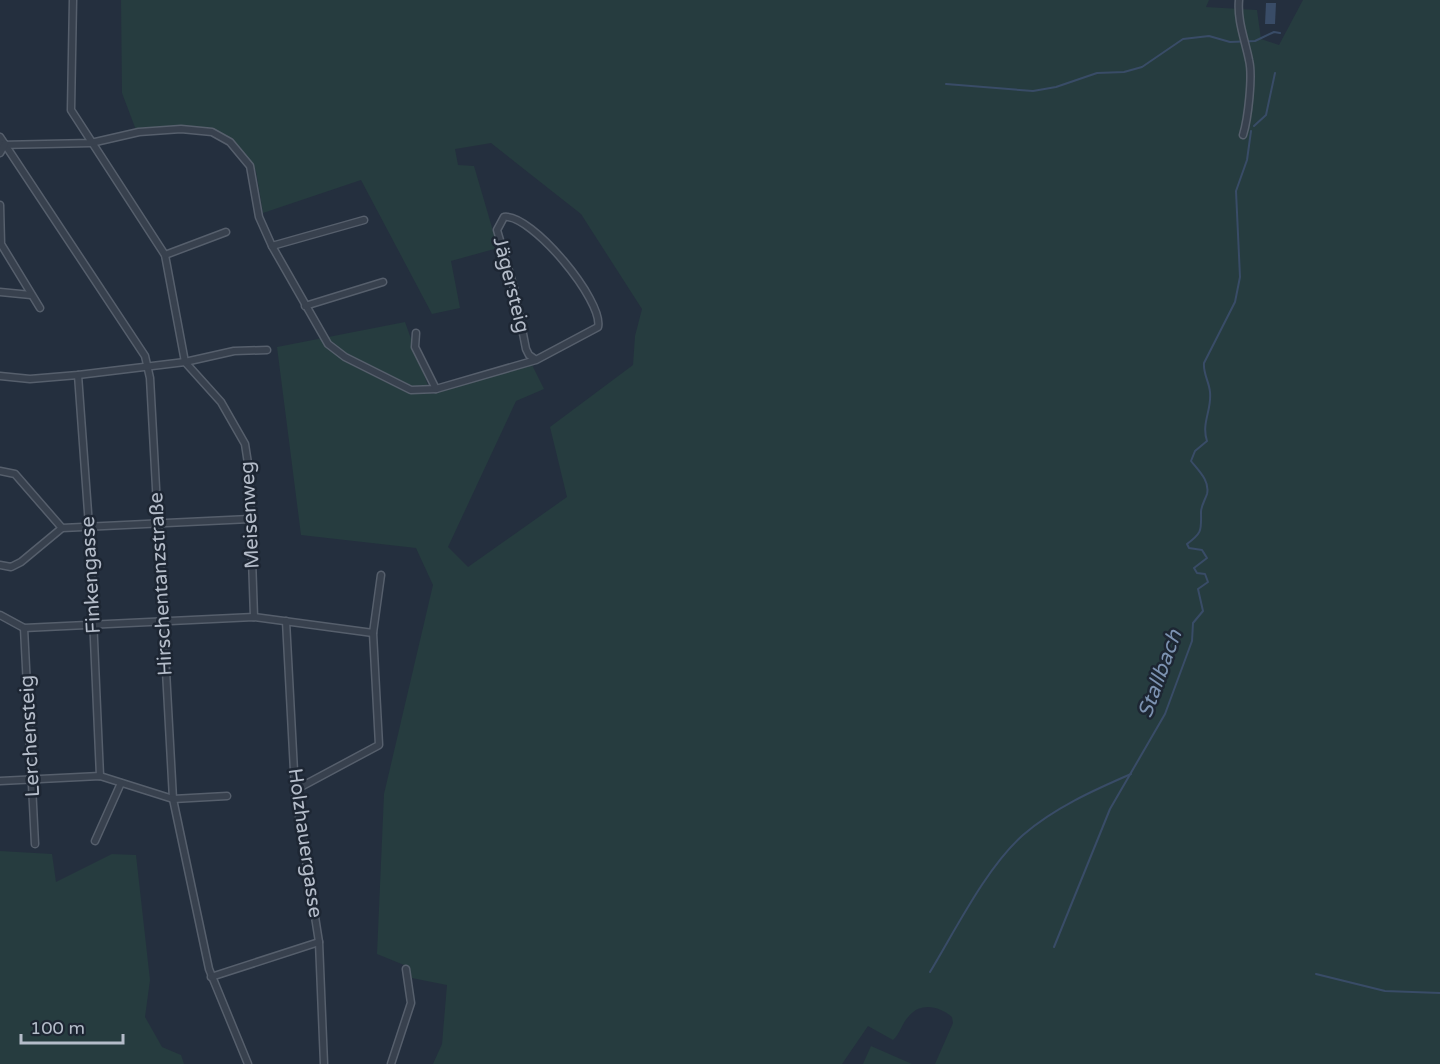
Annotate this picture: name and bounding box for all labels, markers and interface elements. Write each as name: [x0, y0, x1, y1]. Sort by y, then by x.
street label: Jägersteig: [487, 234, 535, 336]
street label: Meisenweg: [235, 460, 265, 570]
street label: Hirschentanzstraße: [144, 492, 178, 676]
street label: Finkengasse: [76, 516, 106, 634]
water label: Stallbach: [1133, 625, 1188, 721]
street label: Lerchensteig: [15, 674, 45, 798]
street label: Holzhauergasse: [283, 767, 327, 919]
scale bar: [21, 1007, 123, 1045]
text: 100 m: [30, 1017, 85, 1039]

